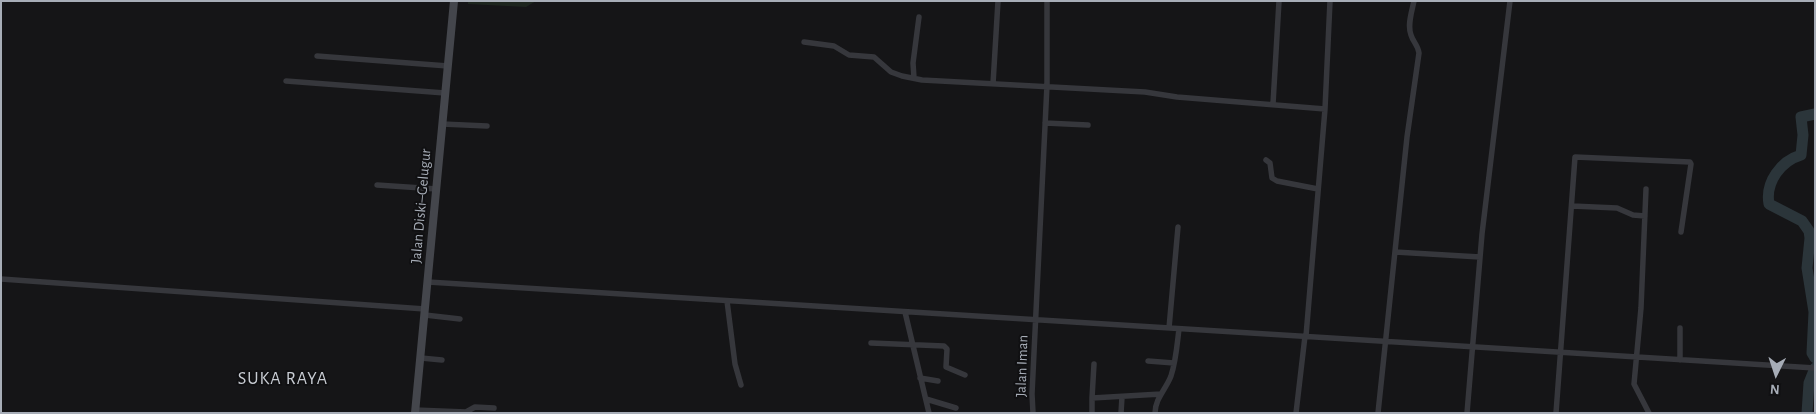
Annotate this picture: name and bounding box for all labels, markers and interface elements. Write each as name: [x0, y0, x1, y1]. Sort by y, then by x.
street label: Jalan Diski–Gelugur: [407, 148, 435, 264]
street label: Jalan Iman: [1012, 335, 1032, 397]
north arrow: [1751, 349, 1801, 399]
district label: SUKA RAYA: [237, 368, 329, 390]
text: N: [1770, 382, 1780, 396]

